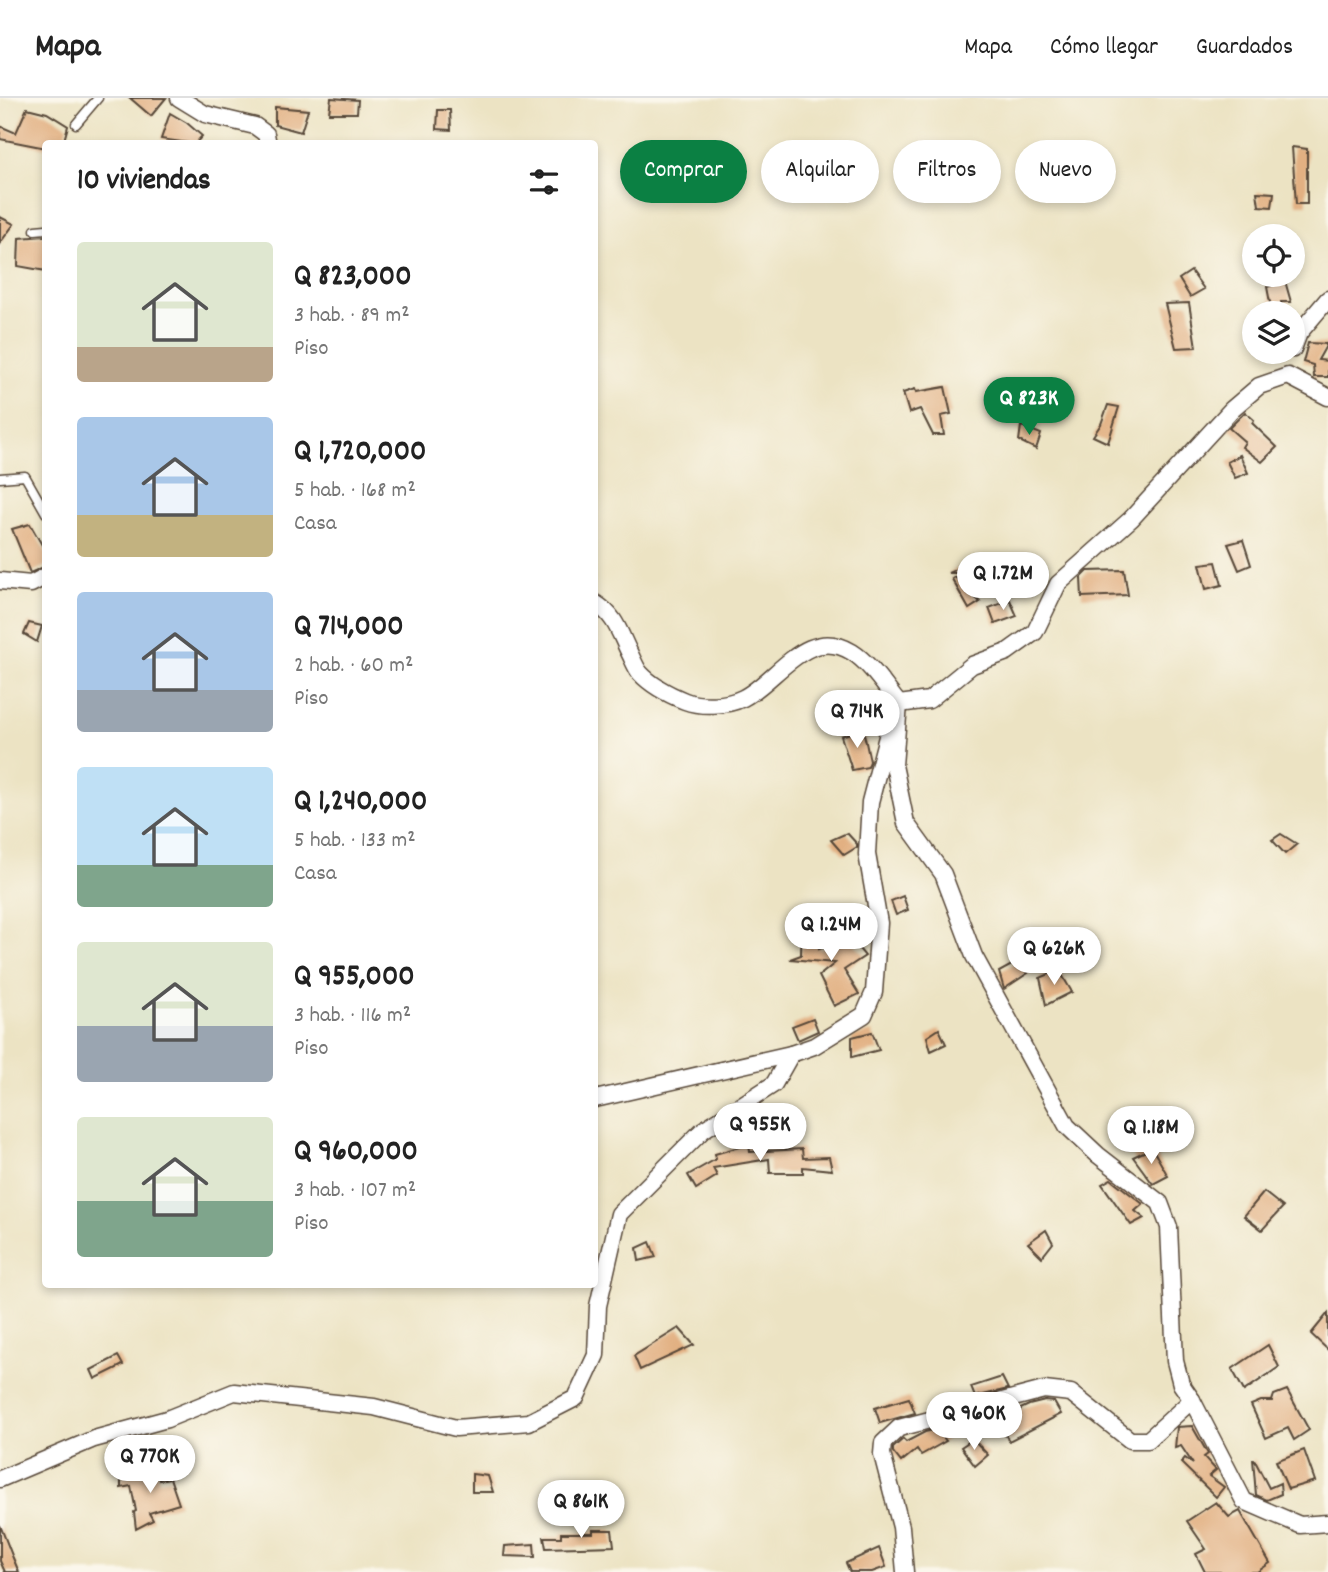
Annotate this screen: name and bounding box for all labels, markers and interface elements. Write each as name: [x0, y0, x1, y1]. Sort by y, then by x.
text: Mapa: [35, 25, 101, 72]
text: Mapa: [964, 31, 1012, 65]
text: Cómo llegar: [1050, 31, 1158, 65]
text: Guardados: [1196, 31, 1293, 65]
chip: Comprar: [620, 140, 747, 203]
chip: Alquilar: [761, 140, 879, 203]
chip: Filtros: [893, 140, 1001, 203]
chip: Nuevo: [1015, 140, 1116, 203]
text: 10 viviendas: [77, 161, 211, 204]
icon: filters: [525, 163, 563, 201]
map controls: [1242, 224, 1305, 364]
button: locate: [1242, 224, 1305, 287]
text: Q 823,000: [294, 257, 412, 300]
icon: home: [133, 270, 217, 354]
text: 3 hab. · 89 m²: [294, 300, 410, 333]
button: layers: [1242, 301, 1305, 364]
text: Piso: [294, 333, 329, 366]
pin: Q 823K: [972, 378, 1086, 437]
text: Q 823K: [1000, 383, 1058, 416]
text: Q 1,720,000: [294, 432, 426, 475]
icon: home: [133, 445, 217, 529]
text: 5 hab. · 168 m²: [294, 475, 416, 508]
text: Casa: [294, 508, 337, 541]
pin: Q 1.72M: [938, 552, 1068, 612]
text: Q 1.72M: [973, 558, 1033, 591]
text: Q 714,000: [294, 607, 404, 650]
icon: home: [133, 620, 217, 704]
text: 2 hab. · 60 m²: [294, 650, 413, 683]
text: Piso: [294, 683, 329, 716]
pin: Q 714K: [800, 690, 914, 750]
text: Q 714K: [831, 696, 883, 729]
text: Q 1,240,000: [294, 782, 427, 825]
icon: home: [133, 795, 217, 879]
text: 5 hab. · 133 m²: [294, 825, 416, 858]
text: Casa: [294, 858, 337, 891]
pin: Q 1.24M: [766, 904, 896, 963]
text: Q 1.24M: [801, 909, 861, 942]
pin: Q 626K: [997, 928, 1111, 987]
text: Q 626K: [1023, 933, 1085, 966]
text: Q 955,000: [294, 957, 415, 1000]
icon: home: [133, 970, 217, 1054]
text: 3 hab. · 116 m²: [294, 1000, 411, 1033]
text: Piso: [294, 1033, 329, 1066]
pin: Q 955K: [703, 1104, 817, 1163]
pin: Q 1.18M: [1086, 1107, 1216, 1166]
text: Q 955K: [729, 1109, 791, 1142]
text: Q 1.18M: [1123, 1112, 1179, 1145]
text: Q 960,000: [294, 1132, 418, 1175]
icon: home: [133, 1145, 217, 1229]
text: 3 hab. · 107 m²: [294, 1175, 416, 1208]
text: Piso: [294, 1208, 329, 1241]
pin: Q 960K: [917, 1392, 1031, 1452]
text: Q 960K: [942, 1398, 1006, 1431]
pin: Q 770K: [93, 1436, 207, 1495]
text: Q 770K: [120, 1441, 180, 1474]
pin: Q 861K: [524, 1480, 638, 1540]
text: Q 861K: [554, 1486, 608, 1519]

